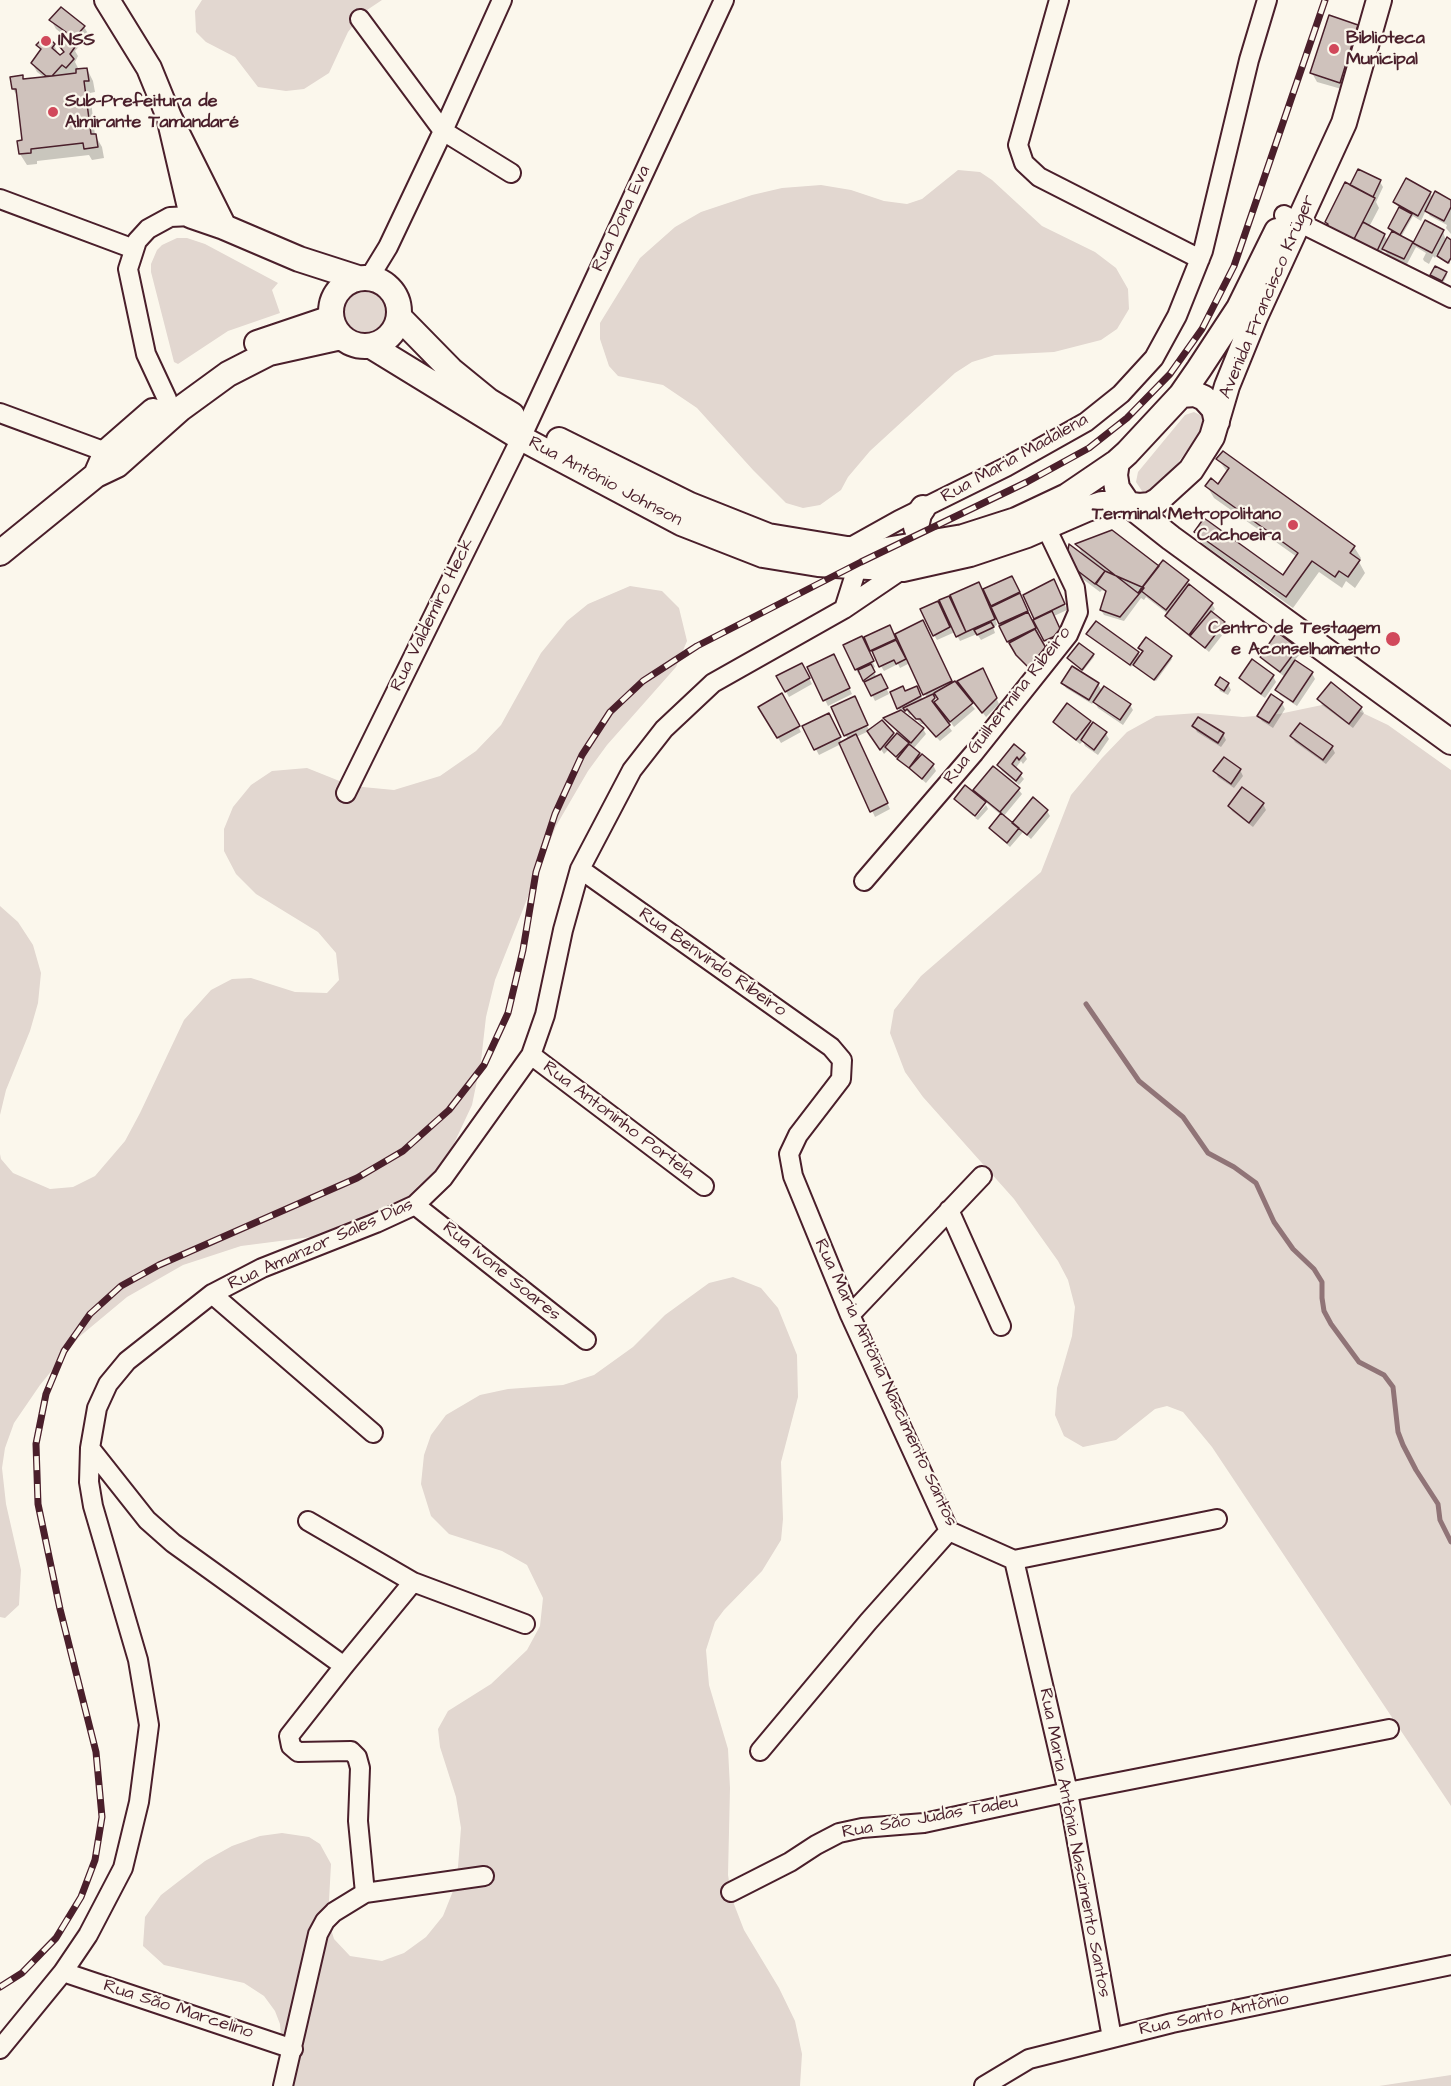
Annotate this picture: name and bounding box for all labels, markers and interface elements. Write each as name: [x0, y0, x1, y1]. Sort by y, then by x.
place label: Biblioteca Municipal: [1346, 28, 1425, 70]
place label: INSS: [58, 30, 95, 52]
marker: INSS: [39, 34, 53, 48]
marker: Biblioteca Municipal: [1327, 42, 1341, 56]
place label: Sub-Prefeitura de Almirante Tamandaré: [65, 91, 239, 134]
marker: Sub-Prefeitura de Almirante Tamandaré: [46, 105, 60, 119]
street label: Rua Dona Eva: [588, 162, 656, 276]
street label: Avenida Francisco Krüger: [1215, 192, 1321, 402]
street label: Rua Maria Madalena: [938, 410, 1092, 508]
street label: Rua Antônio Johnson: [524, 432, 686, 532]
place label: Terminal Metropolitano Cachoeira: [1092, 504, 1281, 546]
marker: Terminal Metropolitano Cachoeira: [1286, 518, 1300, 532]
street label: Rua Valdemiro Heck: [387, 535, 479, 695]
place label: Centro de Testagem e Aconselhamento: [1208, 618, 1380, 660]
street label: Rua Guilhermina Ribeiro: [940, 623, 1076, 789]
marker: Centro de Testagem e Aconselhamento: [1384, 630, 1402, 648]
street label: Rua Benvindo Ribeiro: [634, 904, 790, 1022]
street label: Rua Antoninho Portela: [538, 1057, 698, 1185]
street label: Rua Amanzor Sales Dias: [225, 1194, 417, 1296]
street label: Rua Ivone Soares: [437, 1218, 565, 1326]
street label: Rua Maria Antônia Nascimento Santos: [809, 1236, 961, 1530]
street label: Rua Maria Antônia Nascimento Santos: [1033, 1687, 1115, 1999]
street label: Rua São Judas Tadeu: [840, 1792, 1020, 1844]
street label: Rua São Marcelino: [100, 1976, 256, 2044]
street label: Rua Santo Antônio: [1137, 1989, 1291, 2041]

